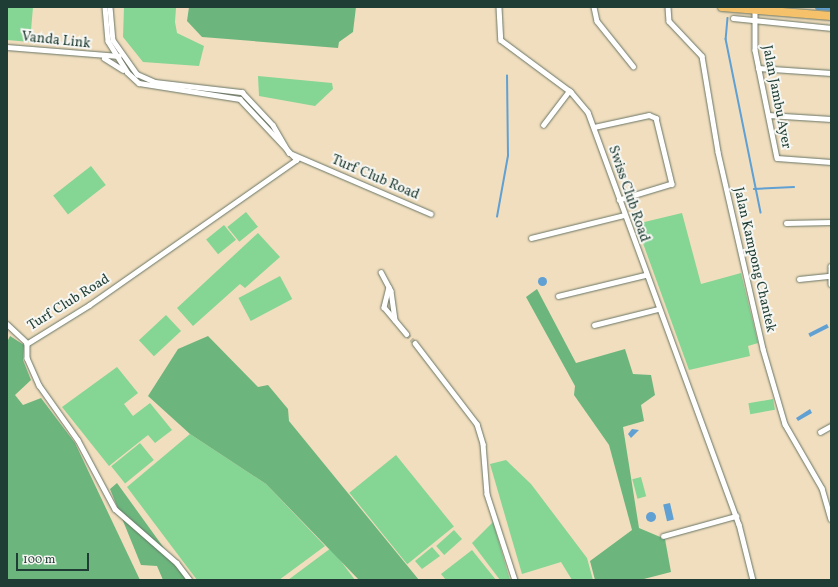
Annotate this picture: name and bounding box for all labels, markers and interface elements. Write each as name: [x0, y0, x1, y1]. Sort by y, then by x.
street label: Vanda Link: [21, 29, 91, 53]
street label: Jalan Jambu Ayer: [758, 44, 794, 150]
street label: Swiss Club Road: [604, 144, 652, 244]
street label: Turf Club Road: [329, 152, 421, 204]
street label: Jalan Kampong Chantek: [729, 186, 779, 334]
street label: Turf Club Road: [25, 271, 113, 335]
scale bar: [18, 545, 91, 571]
text: 100 m: [23, 552, 55, 568]

